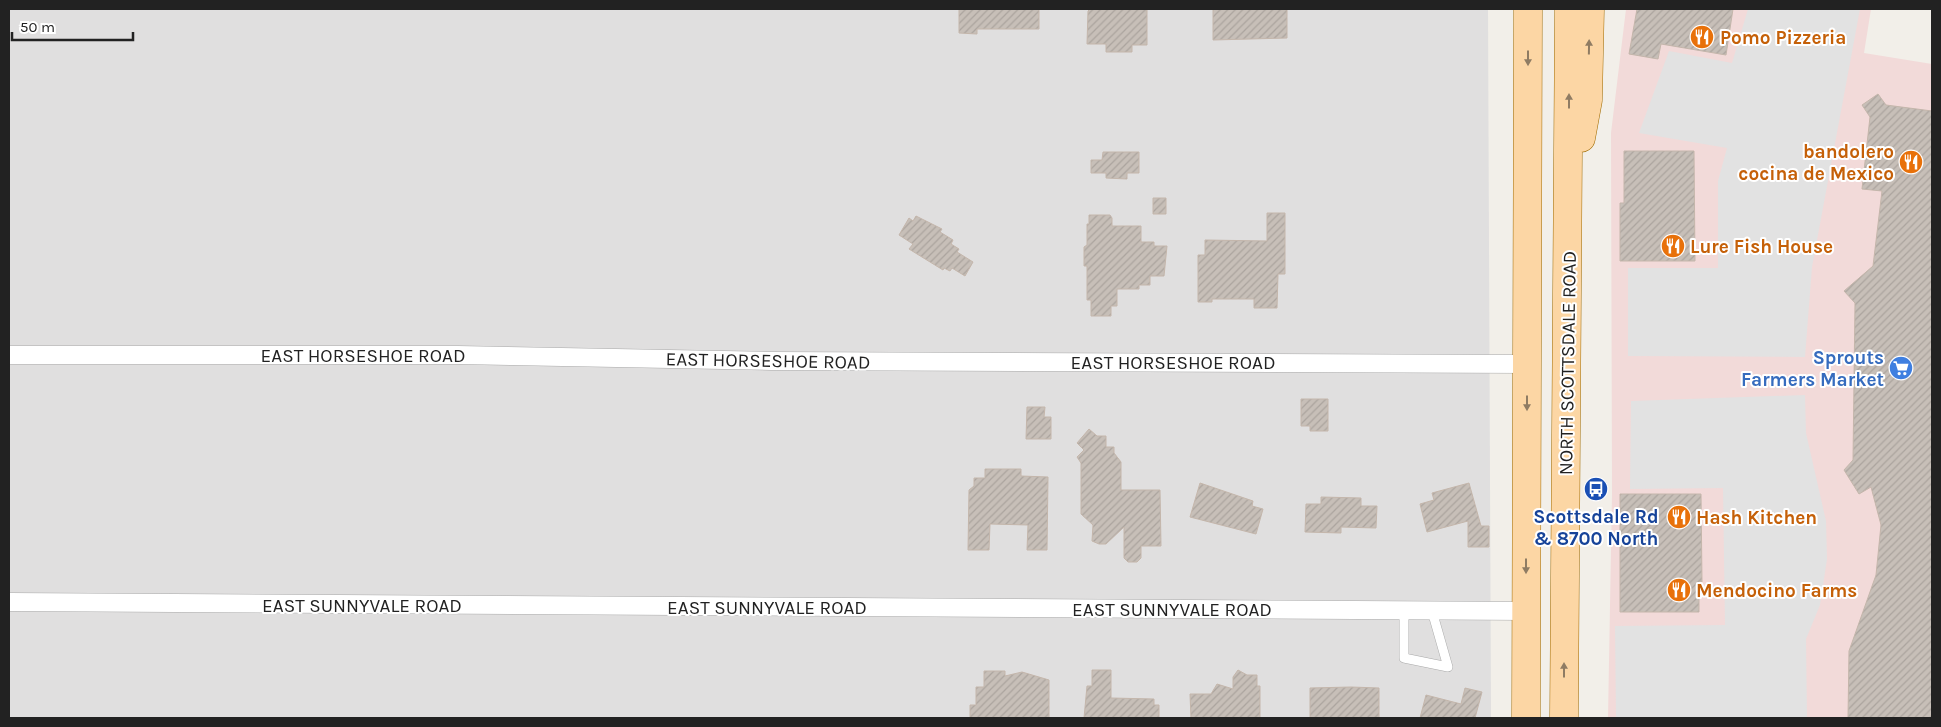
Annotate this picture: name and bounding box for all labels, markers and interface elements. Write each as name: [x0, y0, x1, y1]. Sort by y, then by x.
scale bar: [12, 10, 134, 42]
text: 50 m: [20, 18, 55, 36]
restaurant icon: Pomo Pizzeria: [1689, 24, 1715, 50]
place label: Pomo Pizzeria: [1720, 27, 1846, 49]
one-way arrow: [1585, 39, 1593, 55]
one-way arrow: [1524, 50, 1532, 66]
one-way arrow: [1565, 92, 1573, 108]
place label: bandolero cocina de Mexico: [1738, 141, 1894, 185]
restaurant icon: bandolero cocina de Mexico: [1898, 149, 1924, 175]
restaurant icon: Lure Fish House: [1660, 233, 1686, 259]
place label: Lure Fish House: [1690, 236, 1833, 258]
street label: NORTH SCOTTSDALE ROAD: [1555, 251, 1581, 475]
street label: EAST HORSESHOE ROAD: [261, 345, 465, 367]
place label: Sprouts Farmers Market: [1741, 347, 1884, 391]
street label: EAST HORSESHOE ROAD: [665, 348, 871, 374]
street label: EAST HORSESHOE ROAD: [1071, 352, 1275, 374]
supermarket icon: Sprouts Farmers Market: [1888, 355, 1914, 381]
one-way arrow: [1523, 395, 1531, 411]
bus stop icon: Scottsdale Rd & 8700 North: [1583, 476, 1609, 502]
restaurant icon: Hash Kitchen: [1666, 504, 1692, 530]
place label: Scottsdale Rd & 8700 North: [1533, 506, 1659, 550]
place label: Hash Kitchen: [1696, 507, 1817, 529]
one-way arrow: [1522, 558, 1530, 574]
restaurant icon: Mendocino Farms: [1666, 577, 1692, 603]
place label: Mendocino Farms: [1696, 580, 1857, 602]
street label: EAST SUNNYVALE ROAD: [262, 595, 462, 617]
street label: EAST SUNNYVALE ROAD: [667, 597, 867, 619]
street label: EAST SUNNYVALE ROAD: [1072, 599, 1272, 621]
one-way arrow: [1560, 661, 1568, 677]

